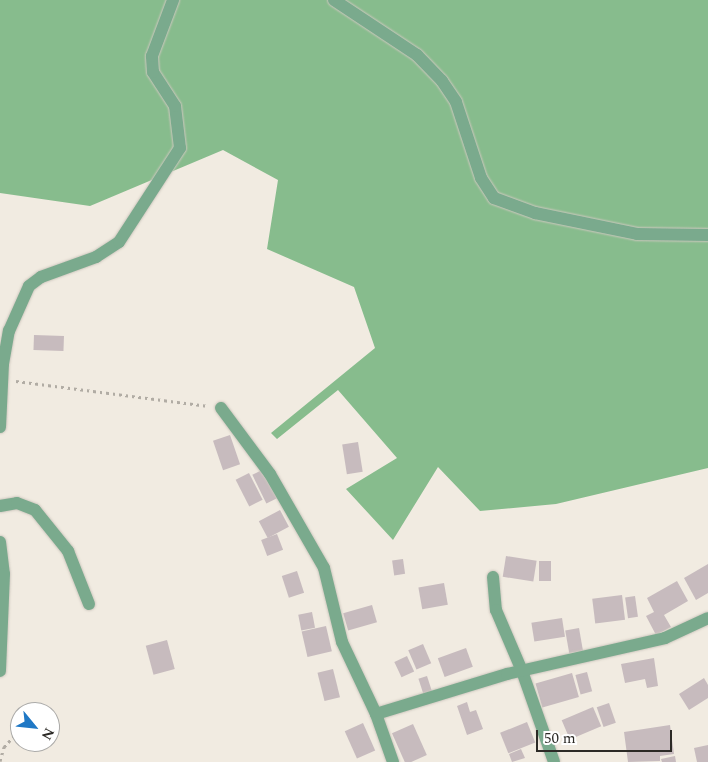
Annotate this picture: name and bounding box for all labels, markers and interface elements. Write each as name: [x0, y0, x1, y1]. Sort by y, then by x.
north arrow: [10, 702, 60, 752]
scale bar: [538, 720, 674, 752]
text: N: [36, 724, 60, 744]
text: 50 m: [544, 727, 576, 750]

